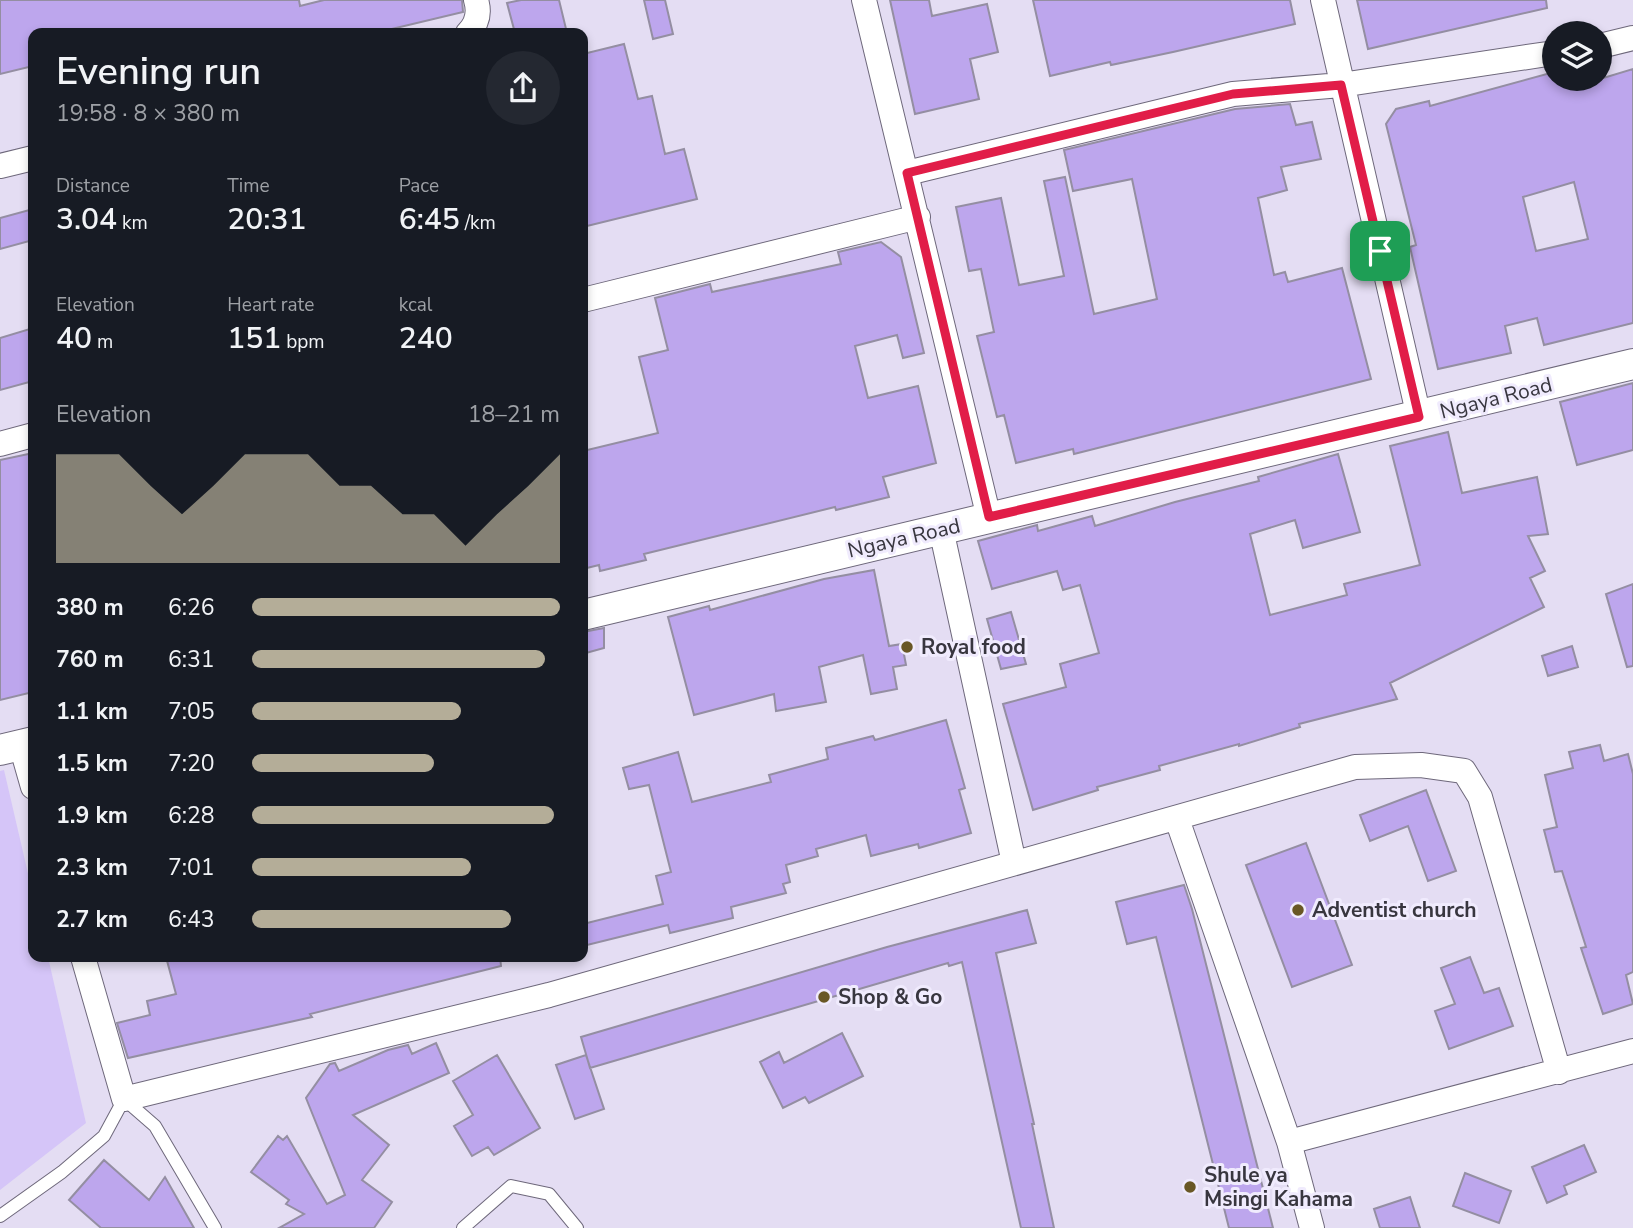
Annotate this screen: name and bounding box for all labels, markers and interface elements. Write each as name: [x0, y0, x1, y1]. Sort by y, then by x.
map controls: [1542, 21, 1612, 91]
button: layers: [1542, 21, 1612, 91]
text: Evening run: [56, 46, 261, 97]
button: share: [486, 51, 560, 125]
text: 19:58 · 8 × 380 m: [56, 98, 240, 129]
text: Distance: [56, 173, 130, 199]
text: Time: [227, 173, 270, 199]
text: Pace: [399, 173, 439, 199]
text: 3.04: [56, 199, 117, 240]
text: 20:31: [227, 199, 306, 240]
text: 6:45: [399, 199, 460, 240]
text: km: [117, 210, 148, 236]
text: /km: [460, 210, 496, 236]
pin: [1350, 221, 1410, 281]
icon: arrive: [1361, 232, 1399, 270]
text: Elevation: [56, 292, 135, 318]
text: Heart rate: [227, 292, 314, 318]
text: kcal: [399, 292, 432, 318]
text: 40: [56, 318, 92, 359]
text: 151: [227, 318, 281, 359]
text: 240: [399, 318, 453, 359]
text: m: [92, 329, 113, 355]
text: bpm: [281, 329, 325, 355]
street label: Ngaya Road: [1437, 371, 1555, 425]
text: Elevation: [56, 399, 151, 430]
text: 18–21 m: [468, 399, 560, 430]
street label: Ngaya Road: [845, 511, 963, 565]
text: 380 m: [56, 592, 124, 623]
text: 6:26: [168, 592, 215, 623]
place label: Royal food: [921, 633, 1026, 661]
marker: Royal food: [899, 639, 915, 655]
text: 760 m: [56, 644, 124, 675]
text: 6:31: [168, 644, 215, 675]
text: 1.1 km: [56, 696, 128, 727]
text: 7:05: [168, 696, 215, 727]
text: 1.5 km: [56, 748, 128, 779]
text: 7:20: [168, 748, 215, 779]
text: 1.9 km: [56, 800, 128, 831]
text: 6:28: [168, 800, 215, 831]
text: 2.3 km: [56, 852, 128, 883]
text: 7:01: [168, 852, 215, 883]
place label: Adventist church: [1312, 896, 1477, 924]
marker: Adventist church: [1290, 902, 1306, 918]
text: 2.7 km: [56, 904, 128, 935]
text: 6:43: [168, 904, 215, 935]
place label: Shop & Go: [838, 983, 942, 1011]
marker: Shop & Go: [816, 989, 832, 1005]
place label: Shule ya Msingi Kahama: [1204, 1161, 1353, 1213]
marker: Shule ya Msingi Kahama: [1182, 1179, 1198, 1195]

